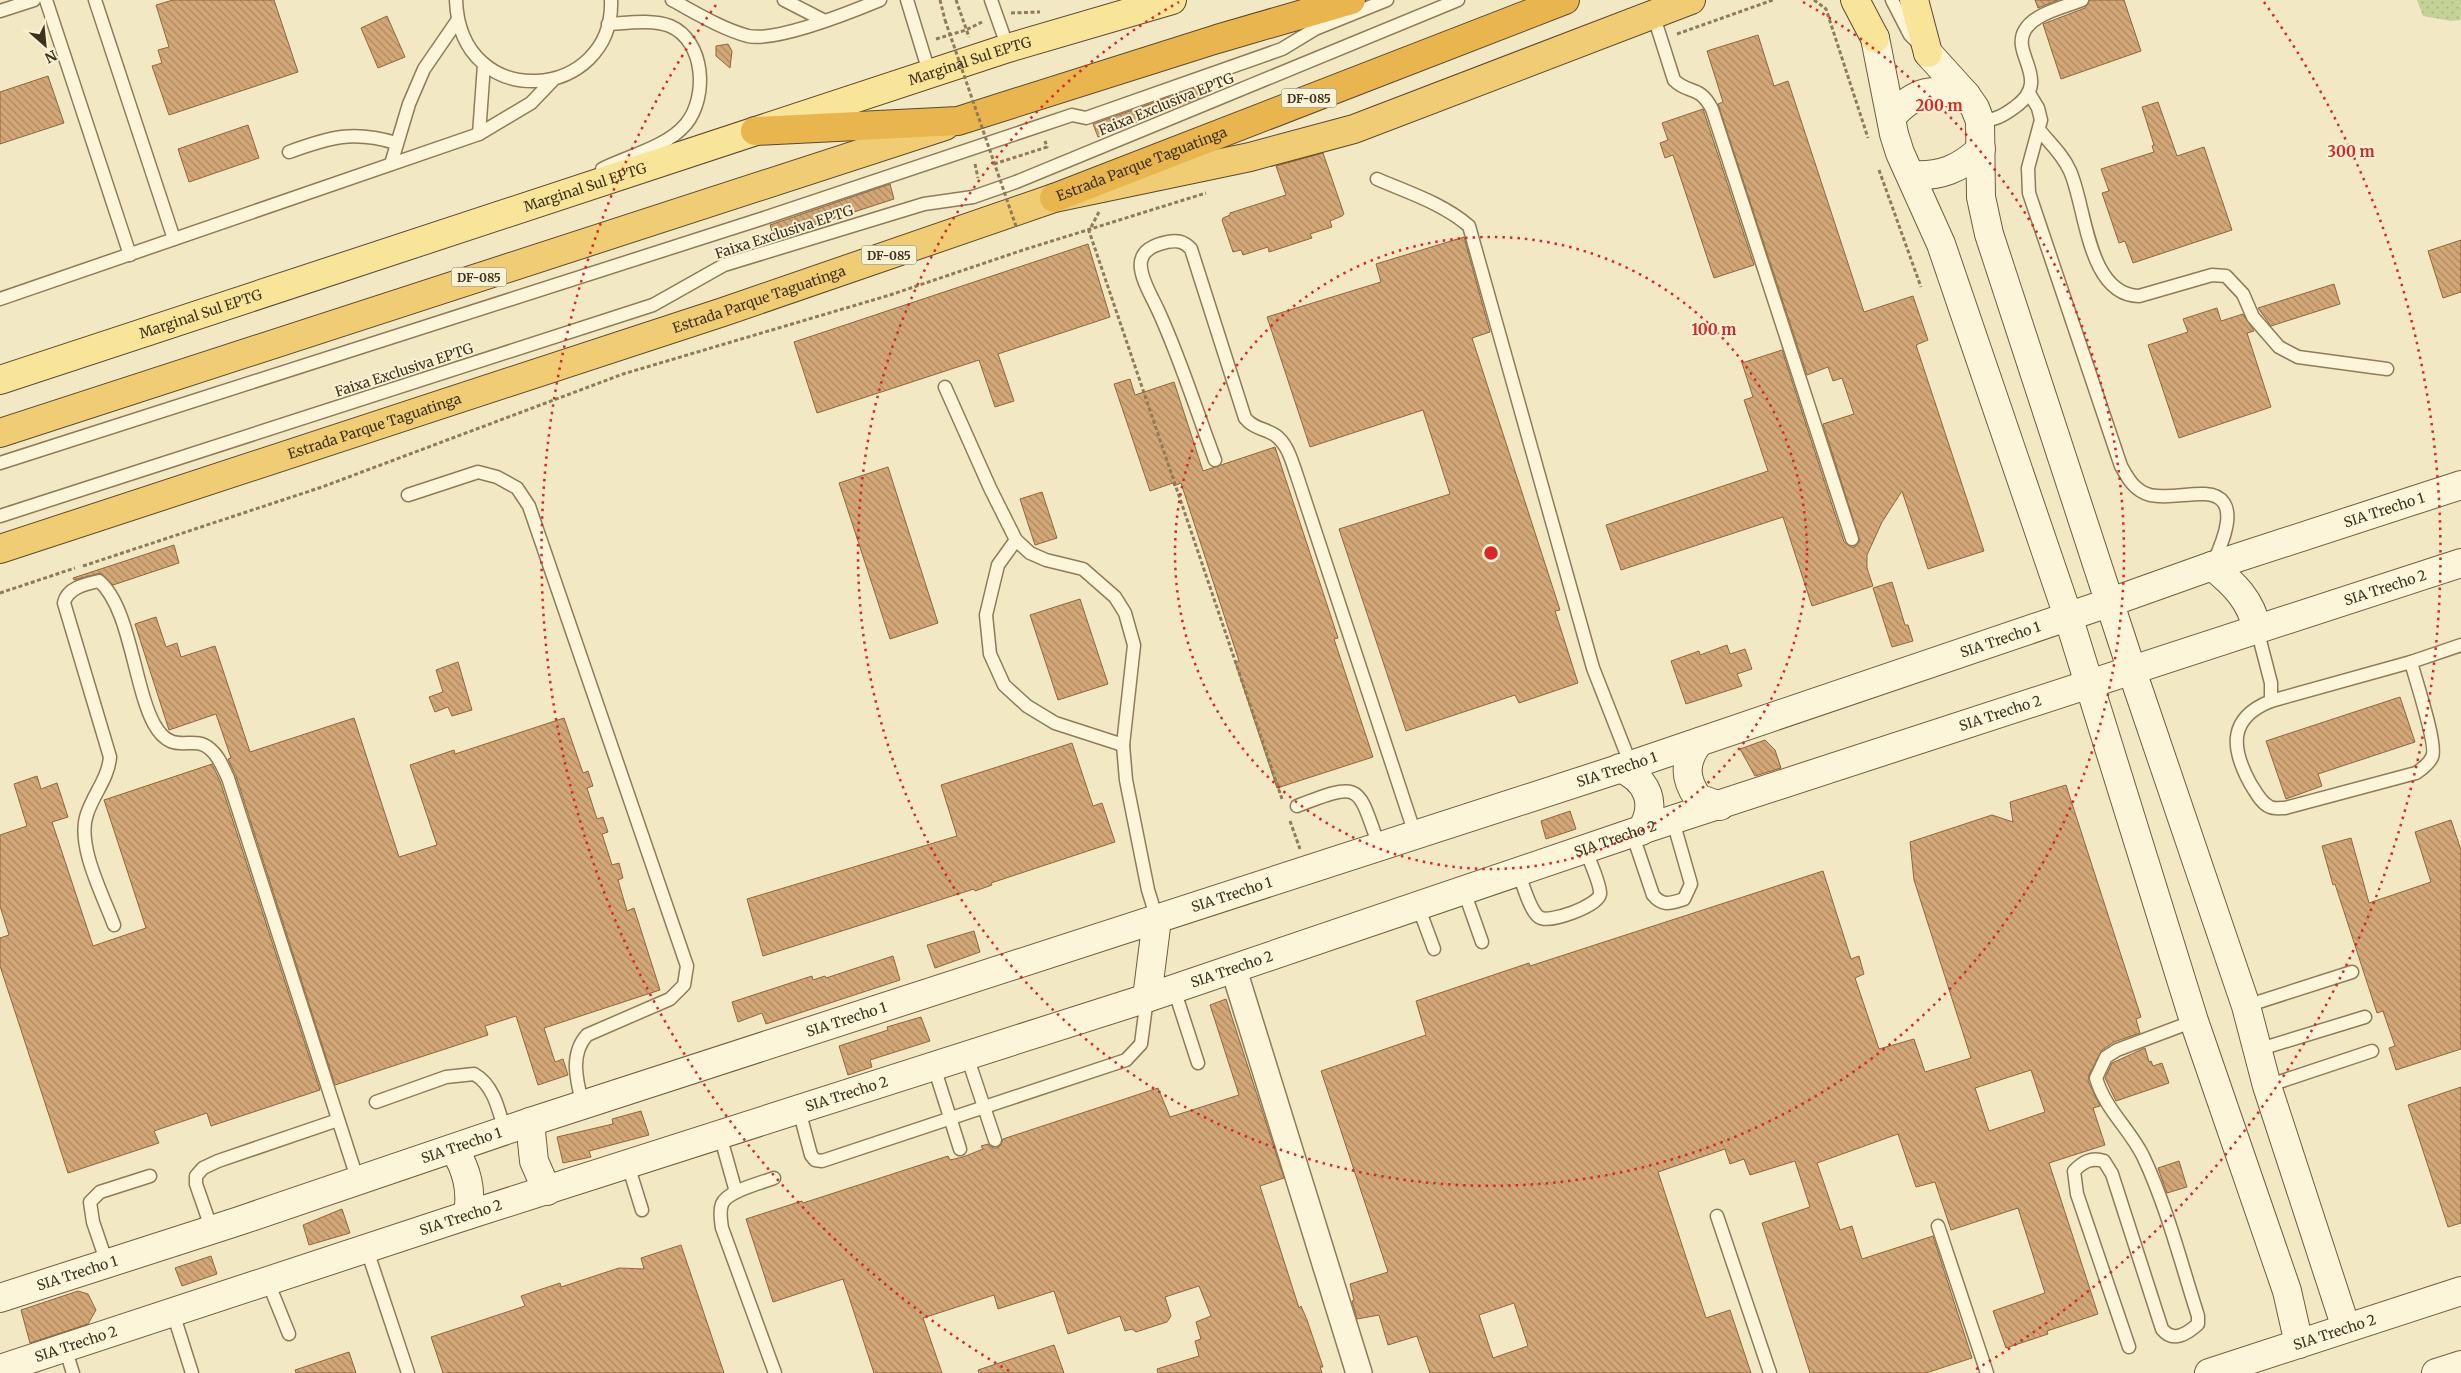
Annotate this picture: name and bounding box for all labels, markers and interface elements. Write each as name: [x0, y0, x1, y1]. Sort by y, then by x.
north arrow: [20, 20, 70, 70]
street label: Marginal Sul EPTG: [906, 33, 1033, 89]
text: N: [42, 46, 60, 67]
street label: Faixa Exclusiva EPTG: [1096, 69, 1236, 139]
road number: DF-085: [1282, 89, 1336, 108]
text: 200 m: [1915, 96, 1963, 115]
street label: Estrada Parque Taguatinga: [1054, 123, 1230, 205]
text: 300 m: [2327, 142, 2375, 161]
street label: Marginal Sul EPTG: [521, 159, 649, 216]
street label: Faixa Exclusiva EPTG: [713, 201, 855, 263]
road number: DF-085: [862, 246, 916, 264]
street label: Estrada Parque Taguatinga: [670, 261, 848, 337]
road number: DF-085: [452, 268, 506, 286]
street label: Marginal Sul EPTG: [137, 285, 264, 343]
text: 100 m: [1692, 320, 1736, 339]
street label: Faixa Exclusiva EPTG: [333, 339, 475, 401]
street label: Estrada Parque Taguatinga: [285, 389, 464, 463]
street label: SIA Trecho 1: [2341, 489, 2427, 532]
centre of rings: [1482, 544, 1500, 562]
street label: SIA Trecho 2: [2342, 566, 2429, 610]
street label: SIA Trecho 1: [1958, 618, 2043, 662]
street label: SIA Trecho 2: [1957, 691, 2044, 735]
street label: SIA Trecho 1: [1574, 748, 1659, 791]
street label: SIA Trecho 2: [1572, 817, 1659, 861]
street label: SIA Trecho 1: [1189, 873, 1274, 916]
street label: SIA Trecho 2: [1188, 947, 1275, 992]
street label: SIA Trecho 1: [804, 998, 889, 1041]
street label: SIA Trecho 2: [803, 1072, 890, 1116]
street label: SIA Trecho 1: [419, 1123, 504, 1167]
street label: SIA Trecho 2: [417, 1196, 504, 1239]
street label: SIA Trecho 1: [34, 1252, 120, 1295]
street label: SIA Trecho 2: [2291, 1310, 2378, 1354]
street label: SIA Trecho 2: [32, 1322, 120, 1366]

